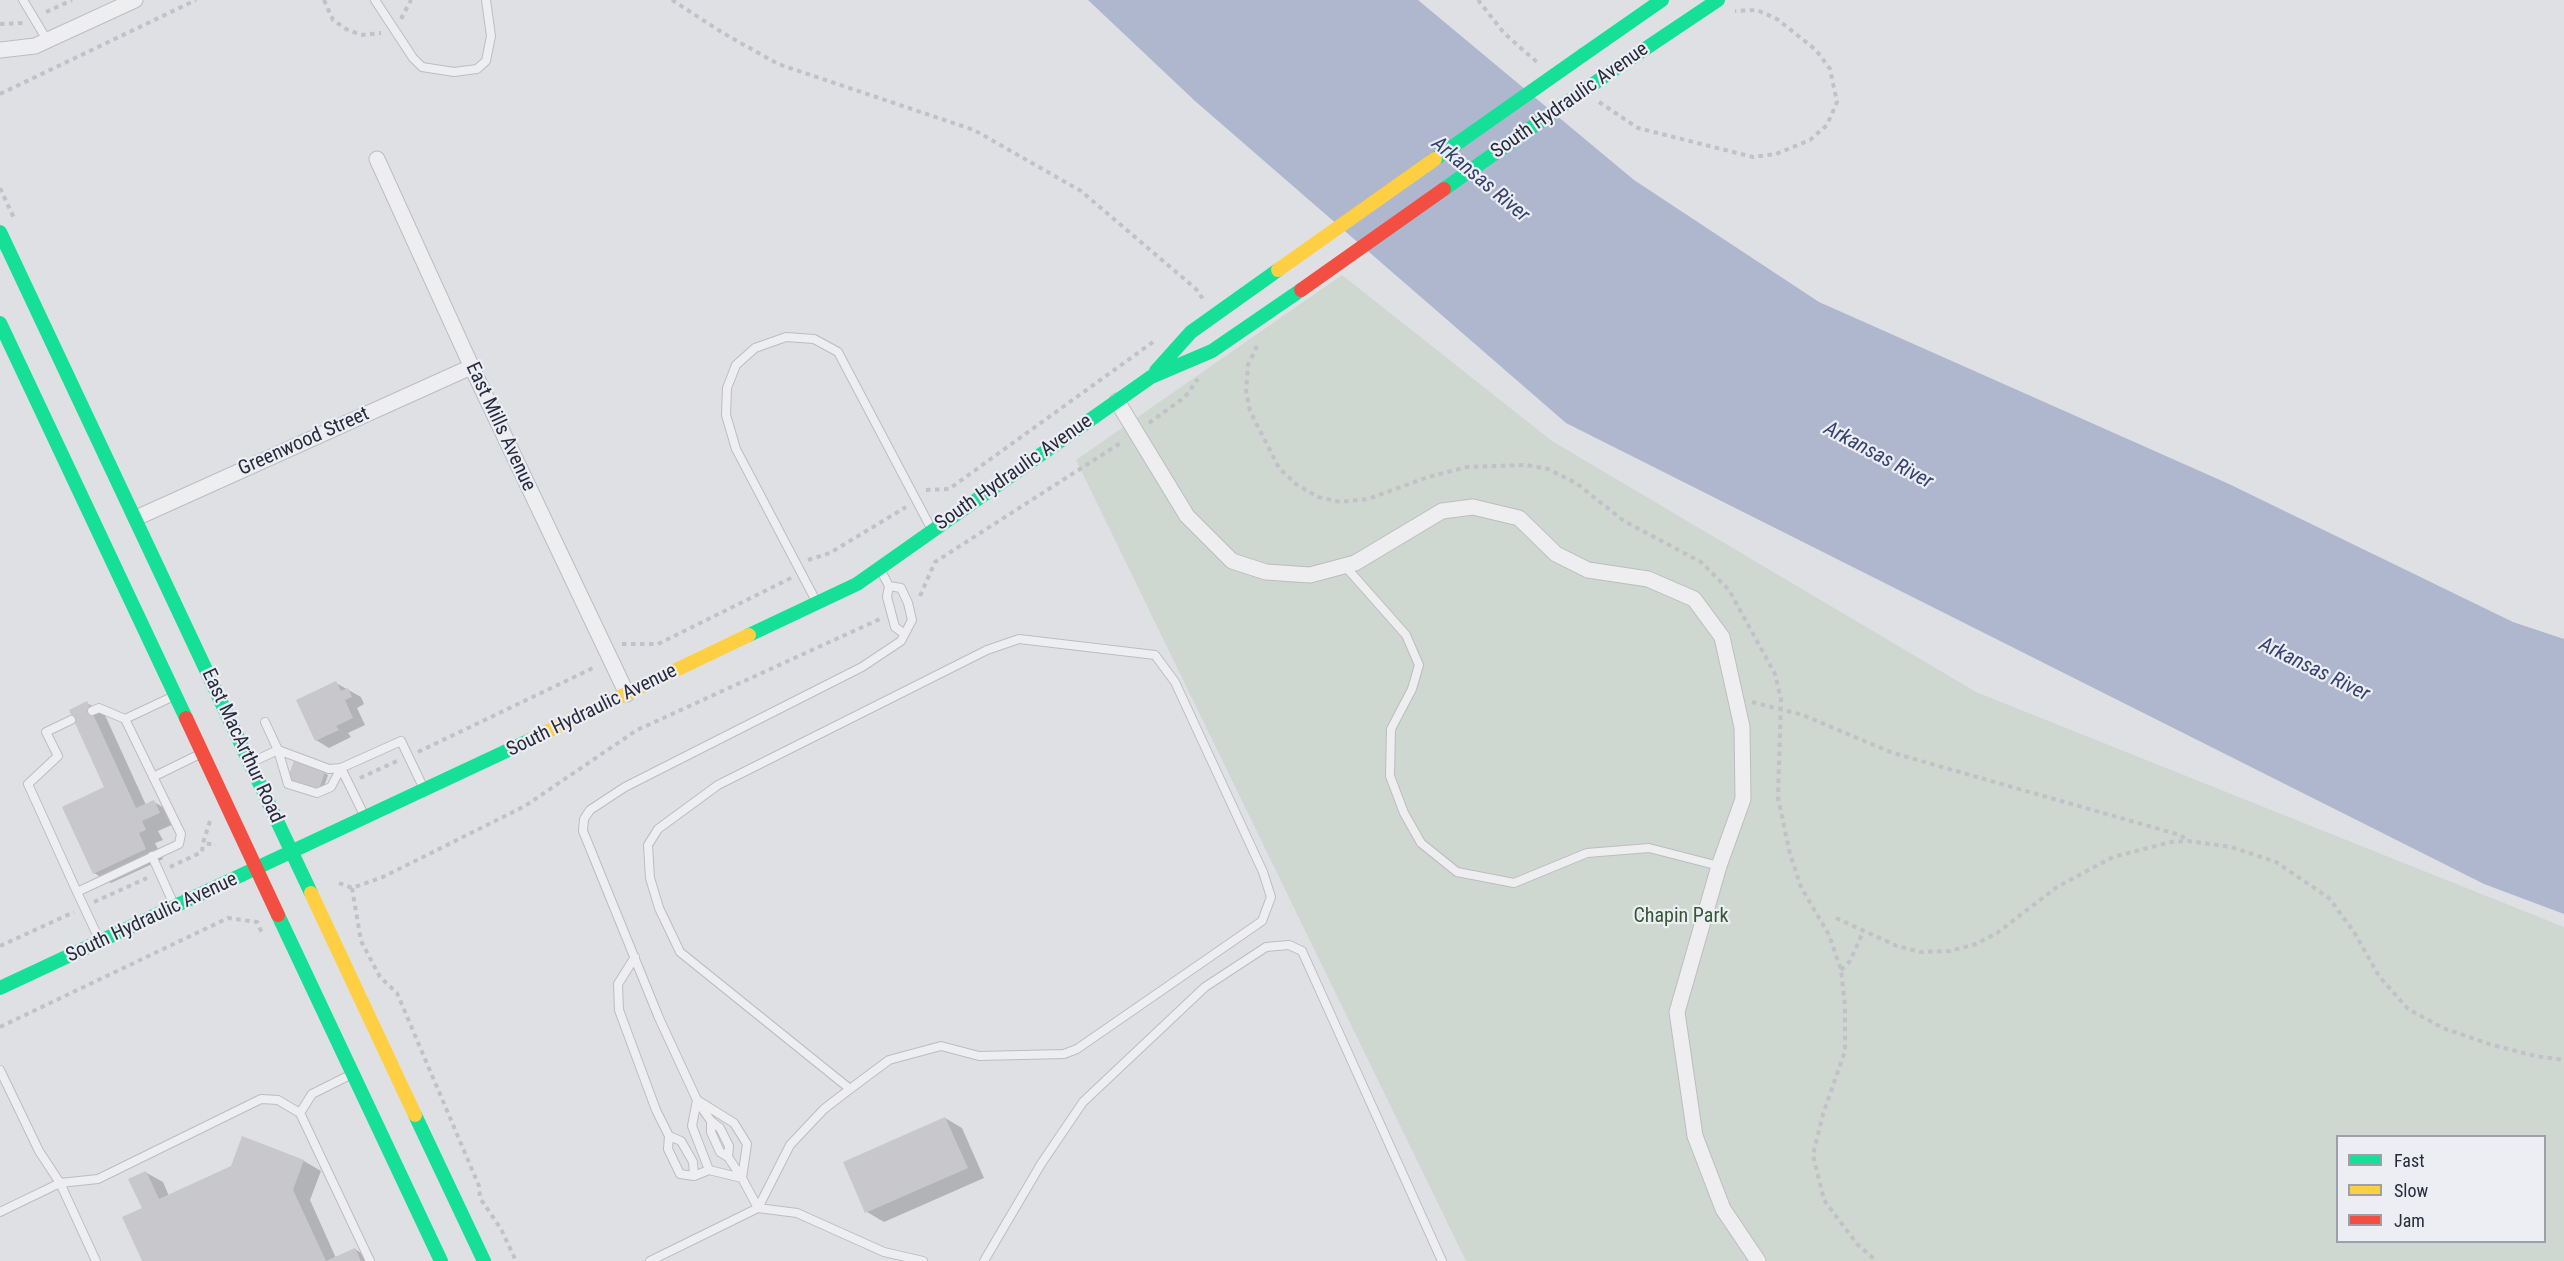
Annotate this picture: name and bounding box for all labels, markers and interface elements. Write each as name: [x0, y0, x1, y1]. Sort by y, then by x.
street label: South Hydraulic Avenue: [1487, 38, 1653, 164]
water label: Arkansas River: [1426, 132, 1534, 228]
street label: East Mills Avenue: [460, 359, 540, 495]
street label: Greenwood Street: [235, 402, 373, 482]
street label: South Hydraulic Avenue: [931, 410, 1097, 536]
water label: Arkansas River: [1819, 417, 1937, 495]
water label: Arkansas River: [2255, 632, 2373, 708]
street label: South Hydraulic Avenue: [503, 659, 681, 763]
street label: East MacArthur Road: [196, 665, 288, 827]
street label: South Hydraulic Avenue: [63, 868, 241, 968]
park label: Chapin Park: [1634, 905, 1728, 929]
legend: [2336, 1135, 2546, 1243]
text: Fast: [2394, 1150, 2425, 1171]
text: Slow: [2394, 1180, 2428, 1201]
text: Jam: [2394, 1210, 2425, 1231]

